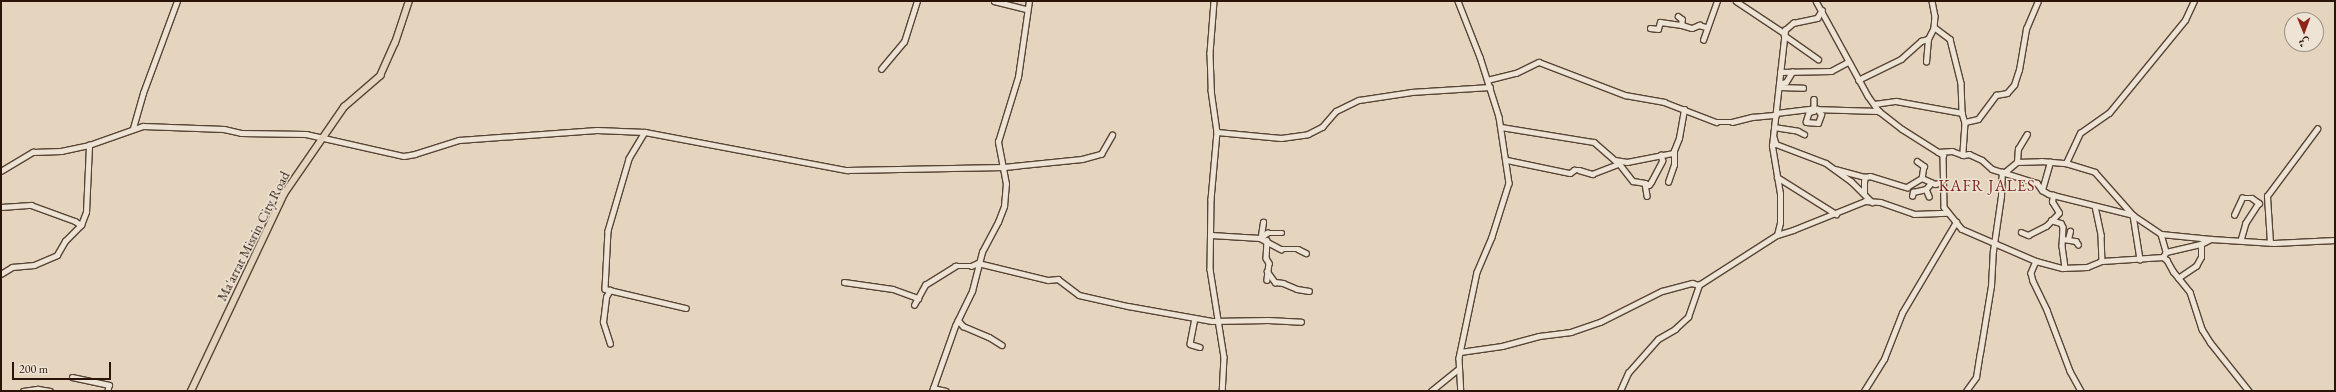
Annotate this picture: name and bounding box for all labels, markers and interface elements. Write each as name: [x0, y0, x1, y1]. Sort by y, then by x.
north arrow: [2284, 12, 2324, 52]
text: ش: [2299, 36, 2310, 50]
street label: Ma'arrat Misrin City Road: [213, 168, 293, 304]
district label: KAFR JALES: [1938, 176, 2036, 196]
scale bar: [14, 354, 113, 380]
text: 200 m: [19, 361, 48, 377]

